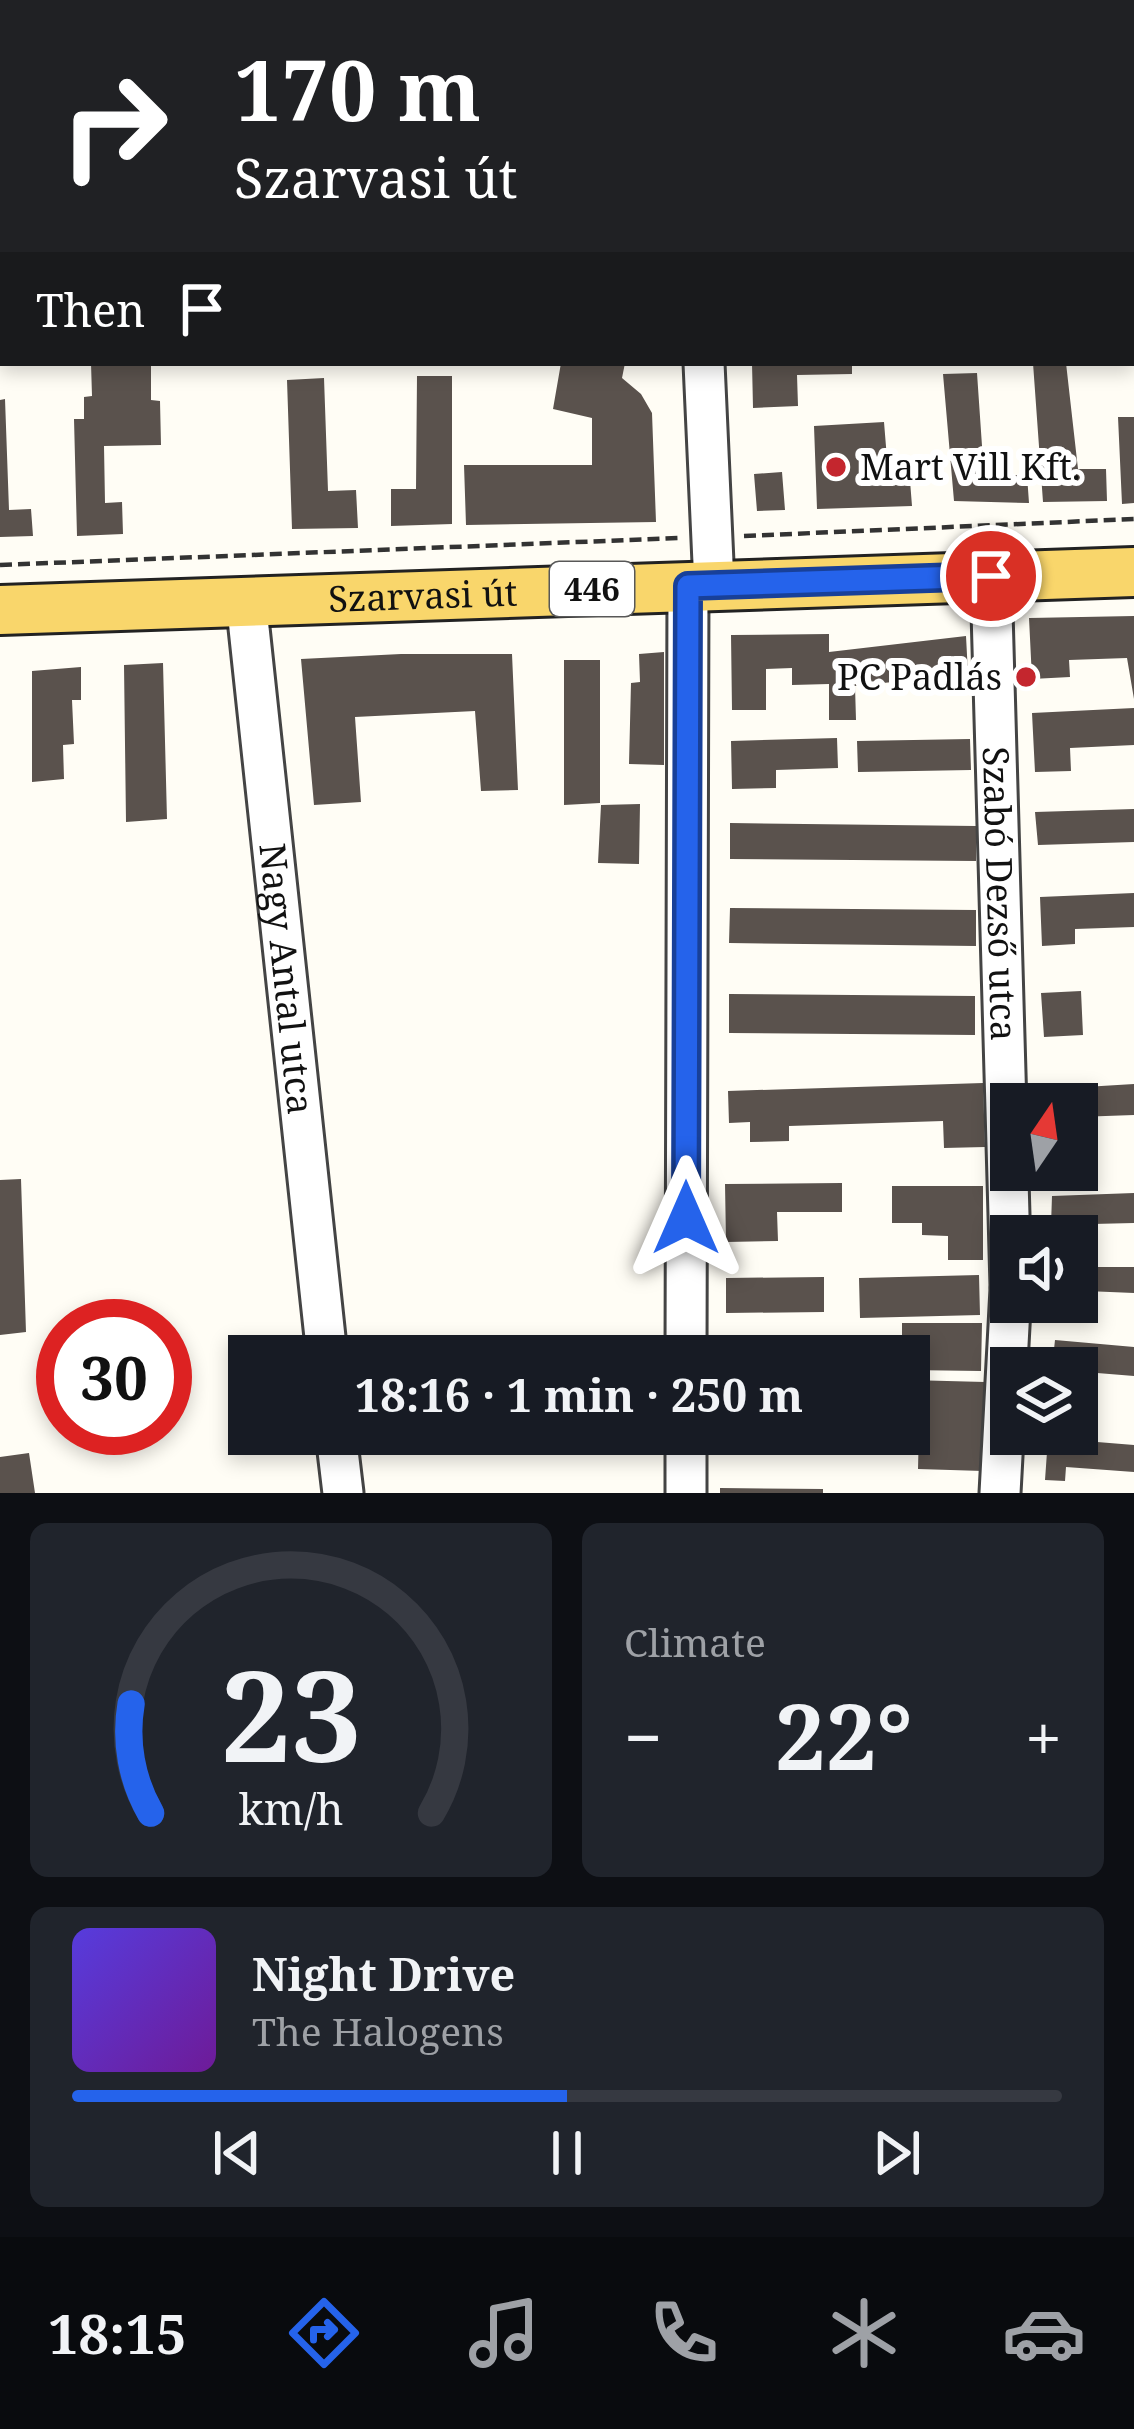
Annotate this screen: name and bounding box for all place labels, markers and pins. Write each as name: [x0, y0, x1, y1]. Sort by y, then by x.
place label: Mart Vill Kft.: [860, 442, 1081, 491]
marker: Mart Vill Kft.: [823, 454, 849, 480]
pin: [940, 525, 1042, 627]
place label: PC Padlás: [837, 652, 1002, 701]
marker: PC Padlás: [1013, 664, 1039, 690]

